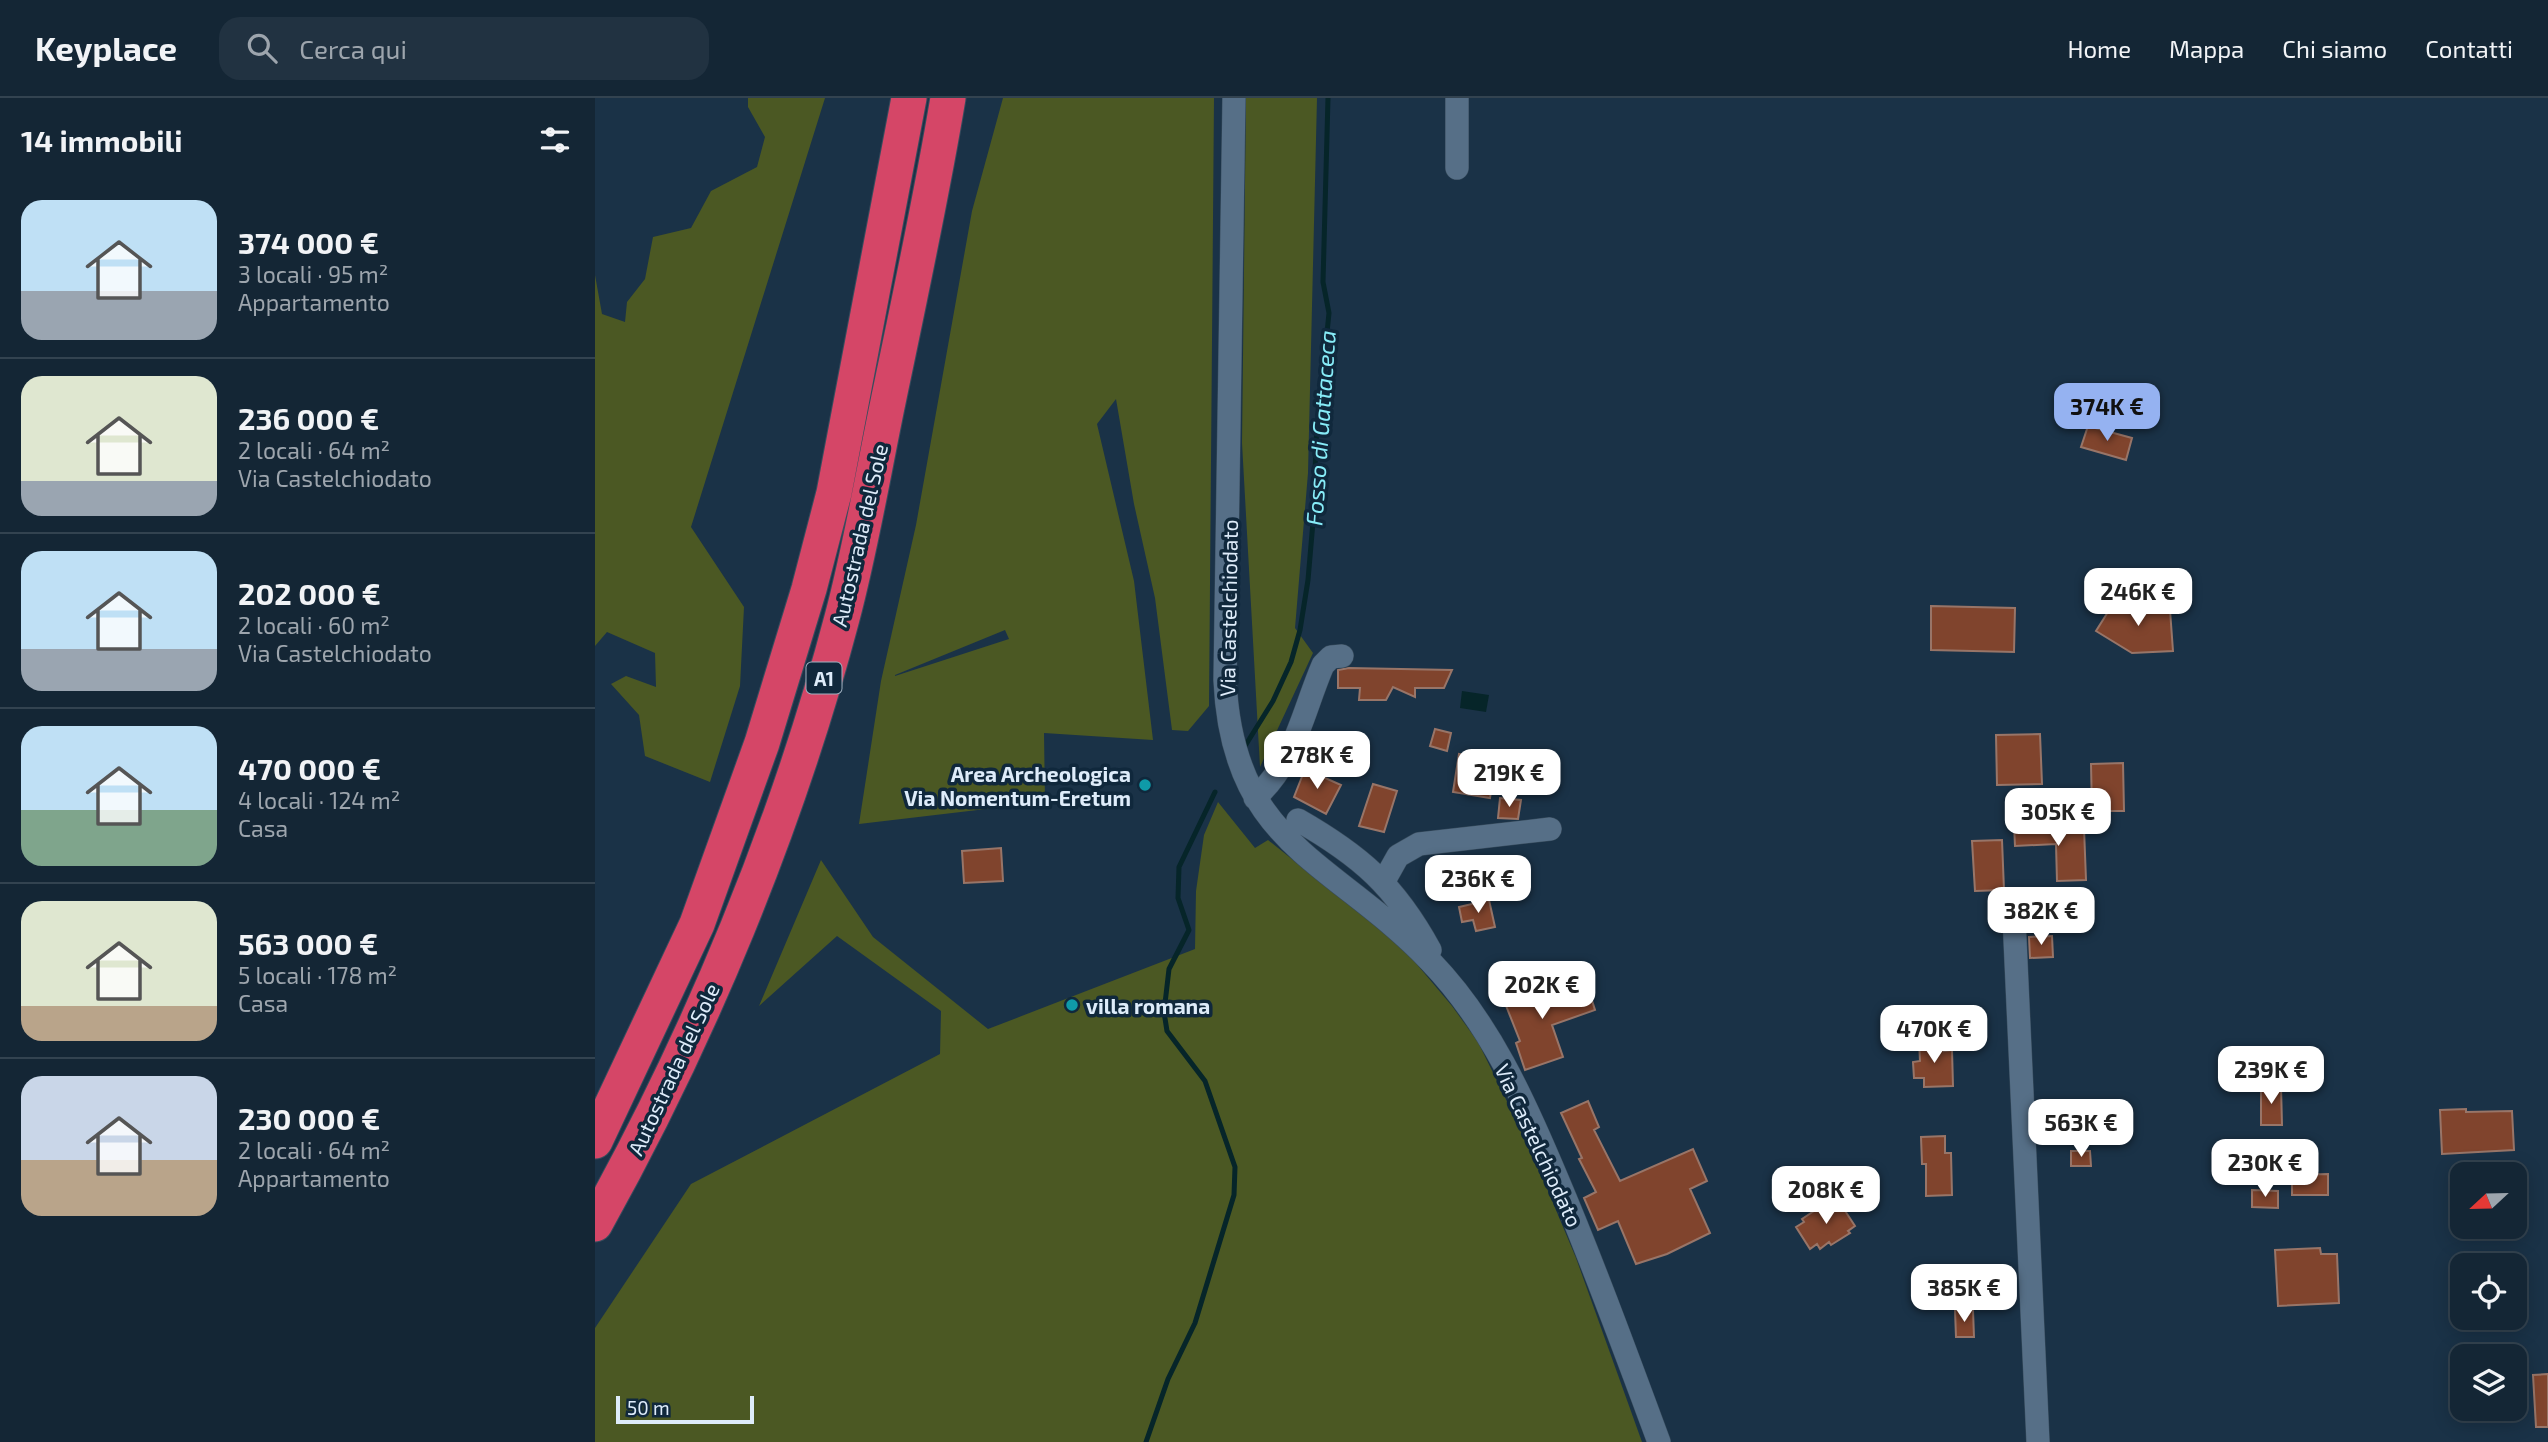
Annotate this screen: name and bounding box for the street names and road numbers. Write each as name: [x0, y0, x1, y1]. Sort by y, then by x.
street label: Autostrada del Sole: [826, 441, 892, 629]
street label: Via Castelchiodato: [1214, 519, 1242, 697]
road number: A1: [807, 663, 841, 694]
street label: Autostrada del Sole: [622, 979, 724, 1159]
street label: Via Castelchiodato: [1490, 1060, 1588, 1230]

